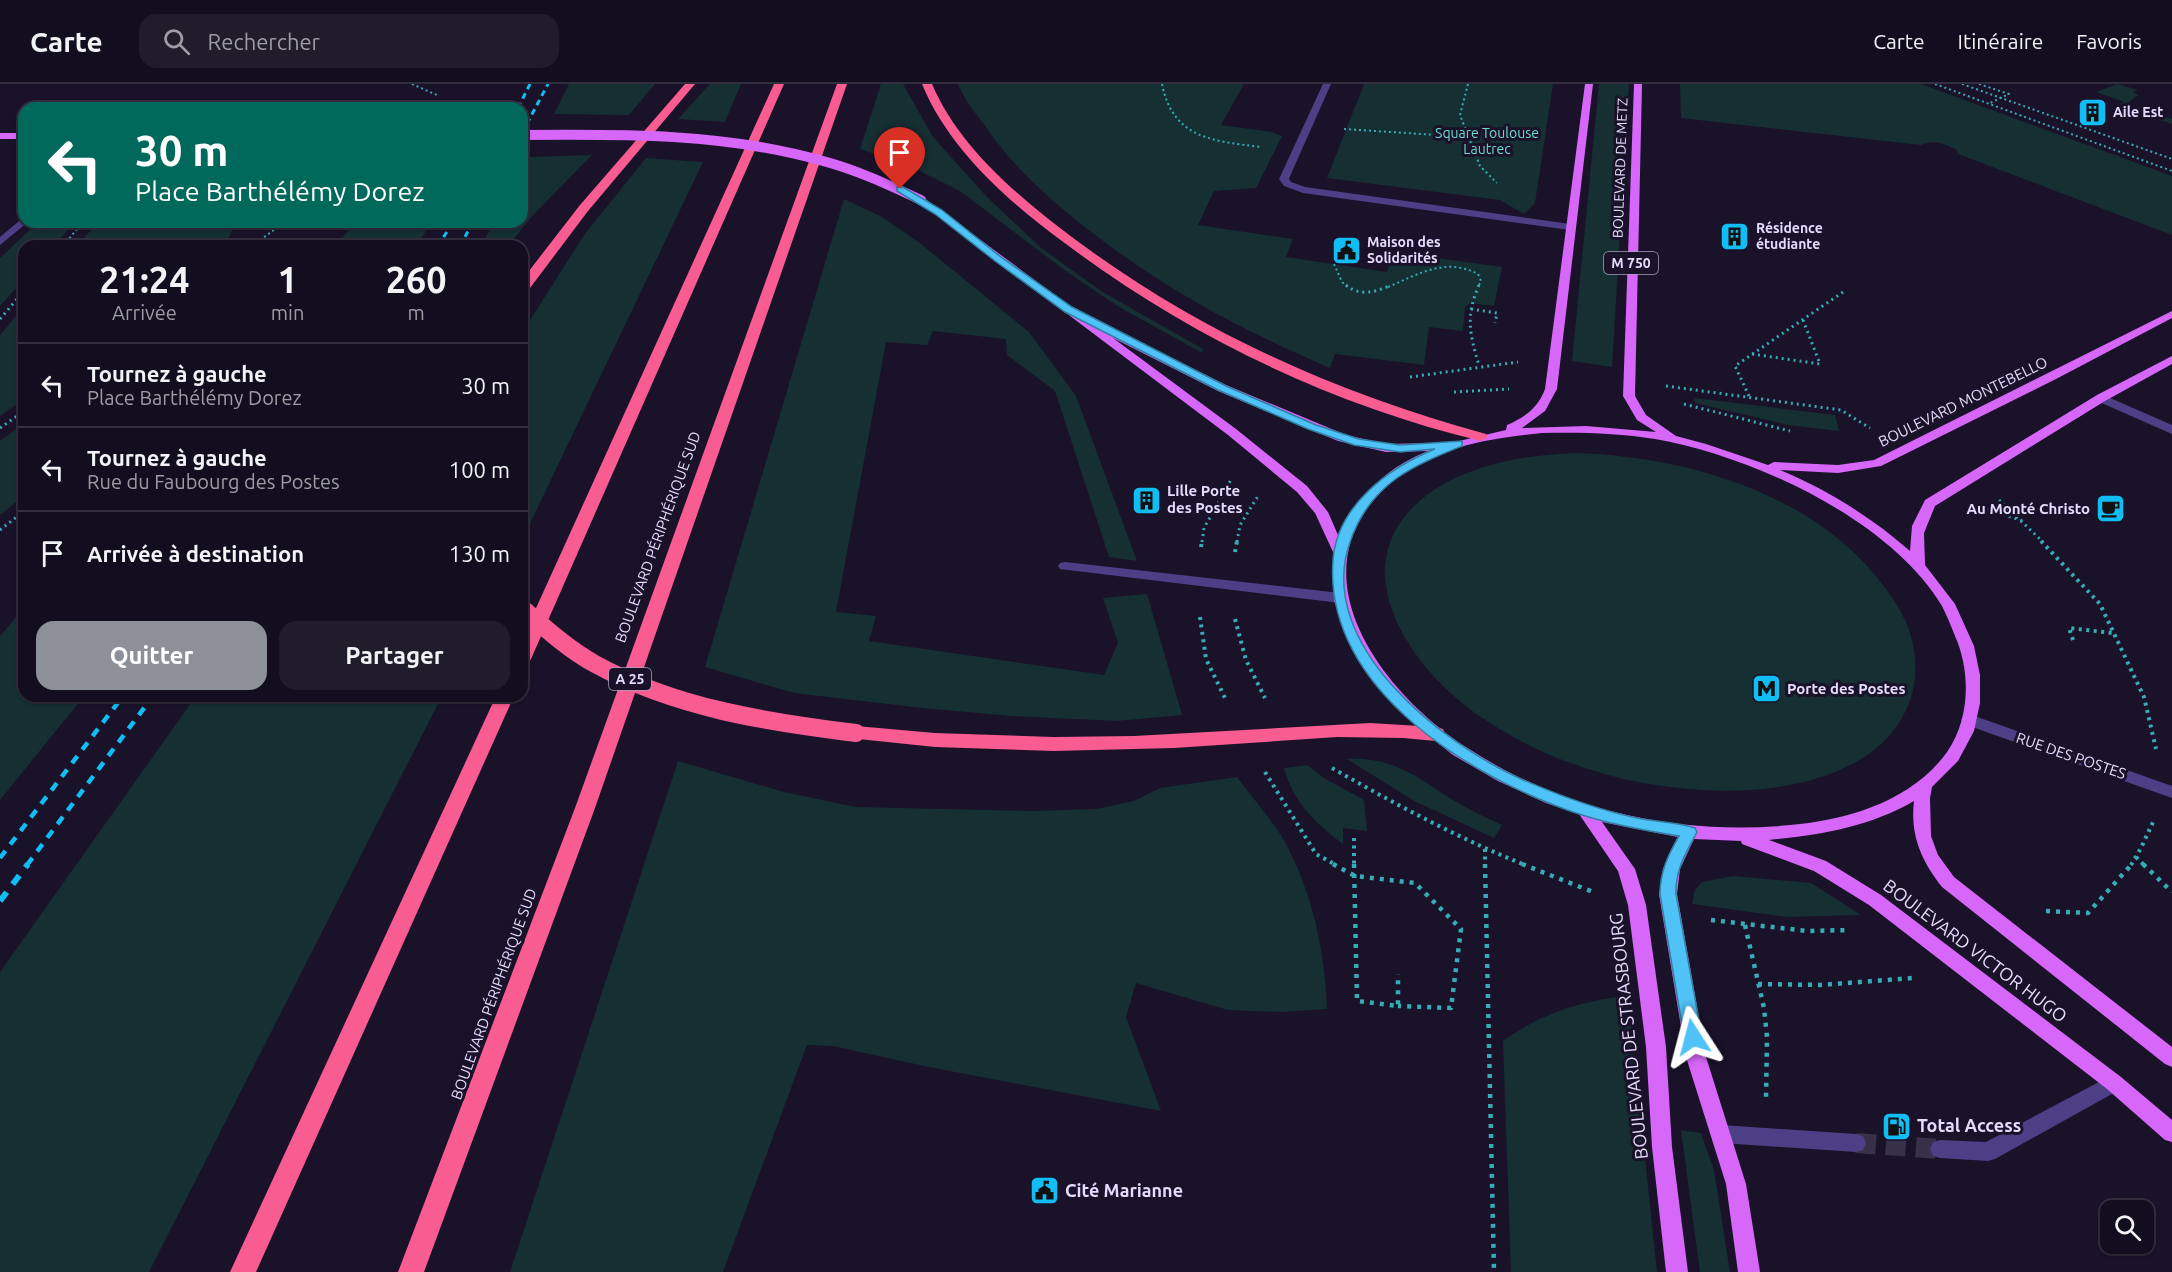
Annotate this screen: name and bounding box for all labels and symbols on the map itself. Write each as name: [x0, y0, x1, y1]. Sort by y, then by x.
building icon: Aile Est: [2076, 96, 2108, 128]
street label: BOULEVARD DE METZ: [1610, 98, 1630, 238]
place label: Aile Est: [2113, 104, 2163, 120]
park label: Square Toulouse Lautrec: [1435, 125, 1539, 157]
pin: [874, 127, 925, 189]
building icon: Résidence étudiante: [1719, 220, 1751, 252]
place label: Résidence étudiante: [1756, 220, 1823, 252]
public building icon: Maison des Solidarités: [1330, 234, 1362, 266]
place label: Maison des Solidarités: [1367, 234, 1441, 266]
road number: M 750: [1604, 252, 1658, 274]
street label: BOULEVARD MONTEBELLO: [1876, 353, 2050, 450]
street label: BOULEVARD PÉRIPHÉRIQUE SUD: [611, 429, 704, 645]
place label: Lille Porte des Postes: [1167, 482, 1243, 516]
building icon: Lille Porte des Postes: [1130, 484, 1162, 516]
cafe icon: Au Monté Christo: [2095, 493, 2127, 525]
place label: Au Monté Christo: [1967, 500, 2090, 517]
road number: A 25: [609, 668, 651, 690]
metro station icon: Porte des Postes: [1750, 673, 1782, 705]
place label: Porte des Postes: [1787, 680, 1906, 697]
street label: RUE DES POSTES: [2014, 729, 2128, 782]
street label: BOULEVARD VICTOR HUGO: [1880, 875, 2071, 1026]
street label: BOULEVARD PÉRIPHÉRIQUE SUD: [447, 886, 540, 1102]
street label: BOULEVARD DE STRASBOURG: [1605, 912, 1651, 1160]
position arrow: [1661, 1005, 1725, 1069]
fuel station icon: Total Access: [1880, 1110, 1912, 1142]
place label: Total Access: [1917, 1115, 2021, 1135]
public building icon: Cité Marianne: [1028, 1175, 1060, 1207]
place label: Cité Marianne: [1065, 1180, 1183, 1200]

